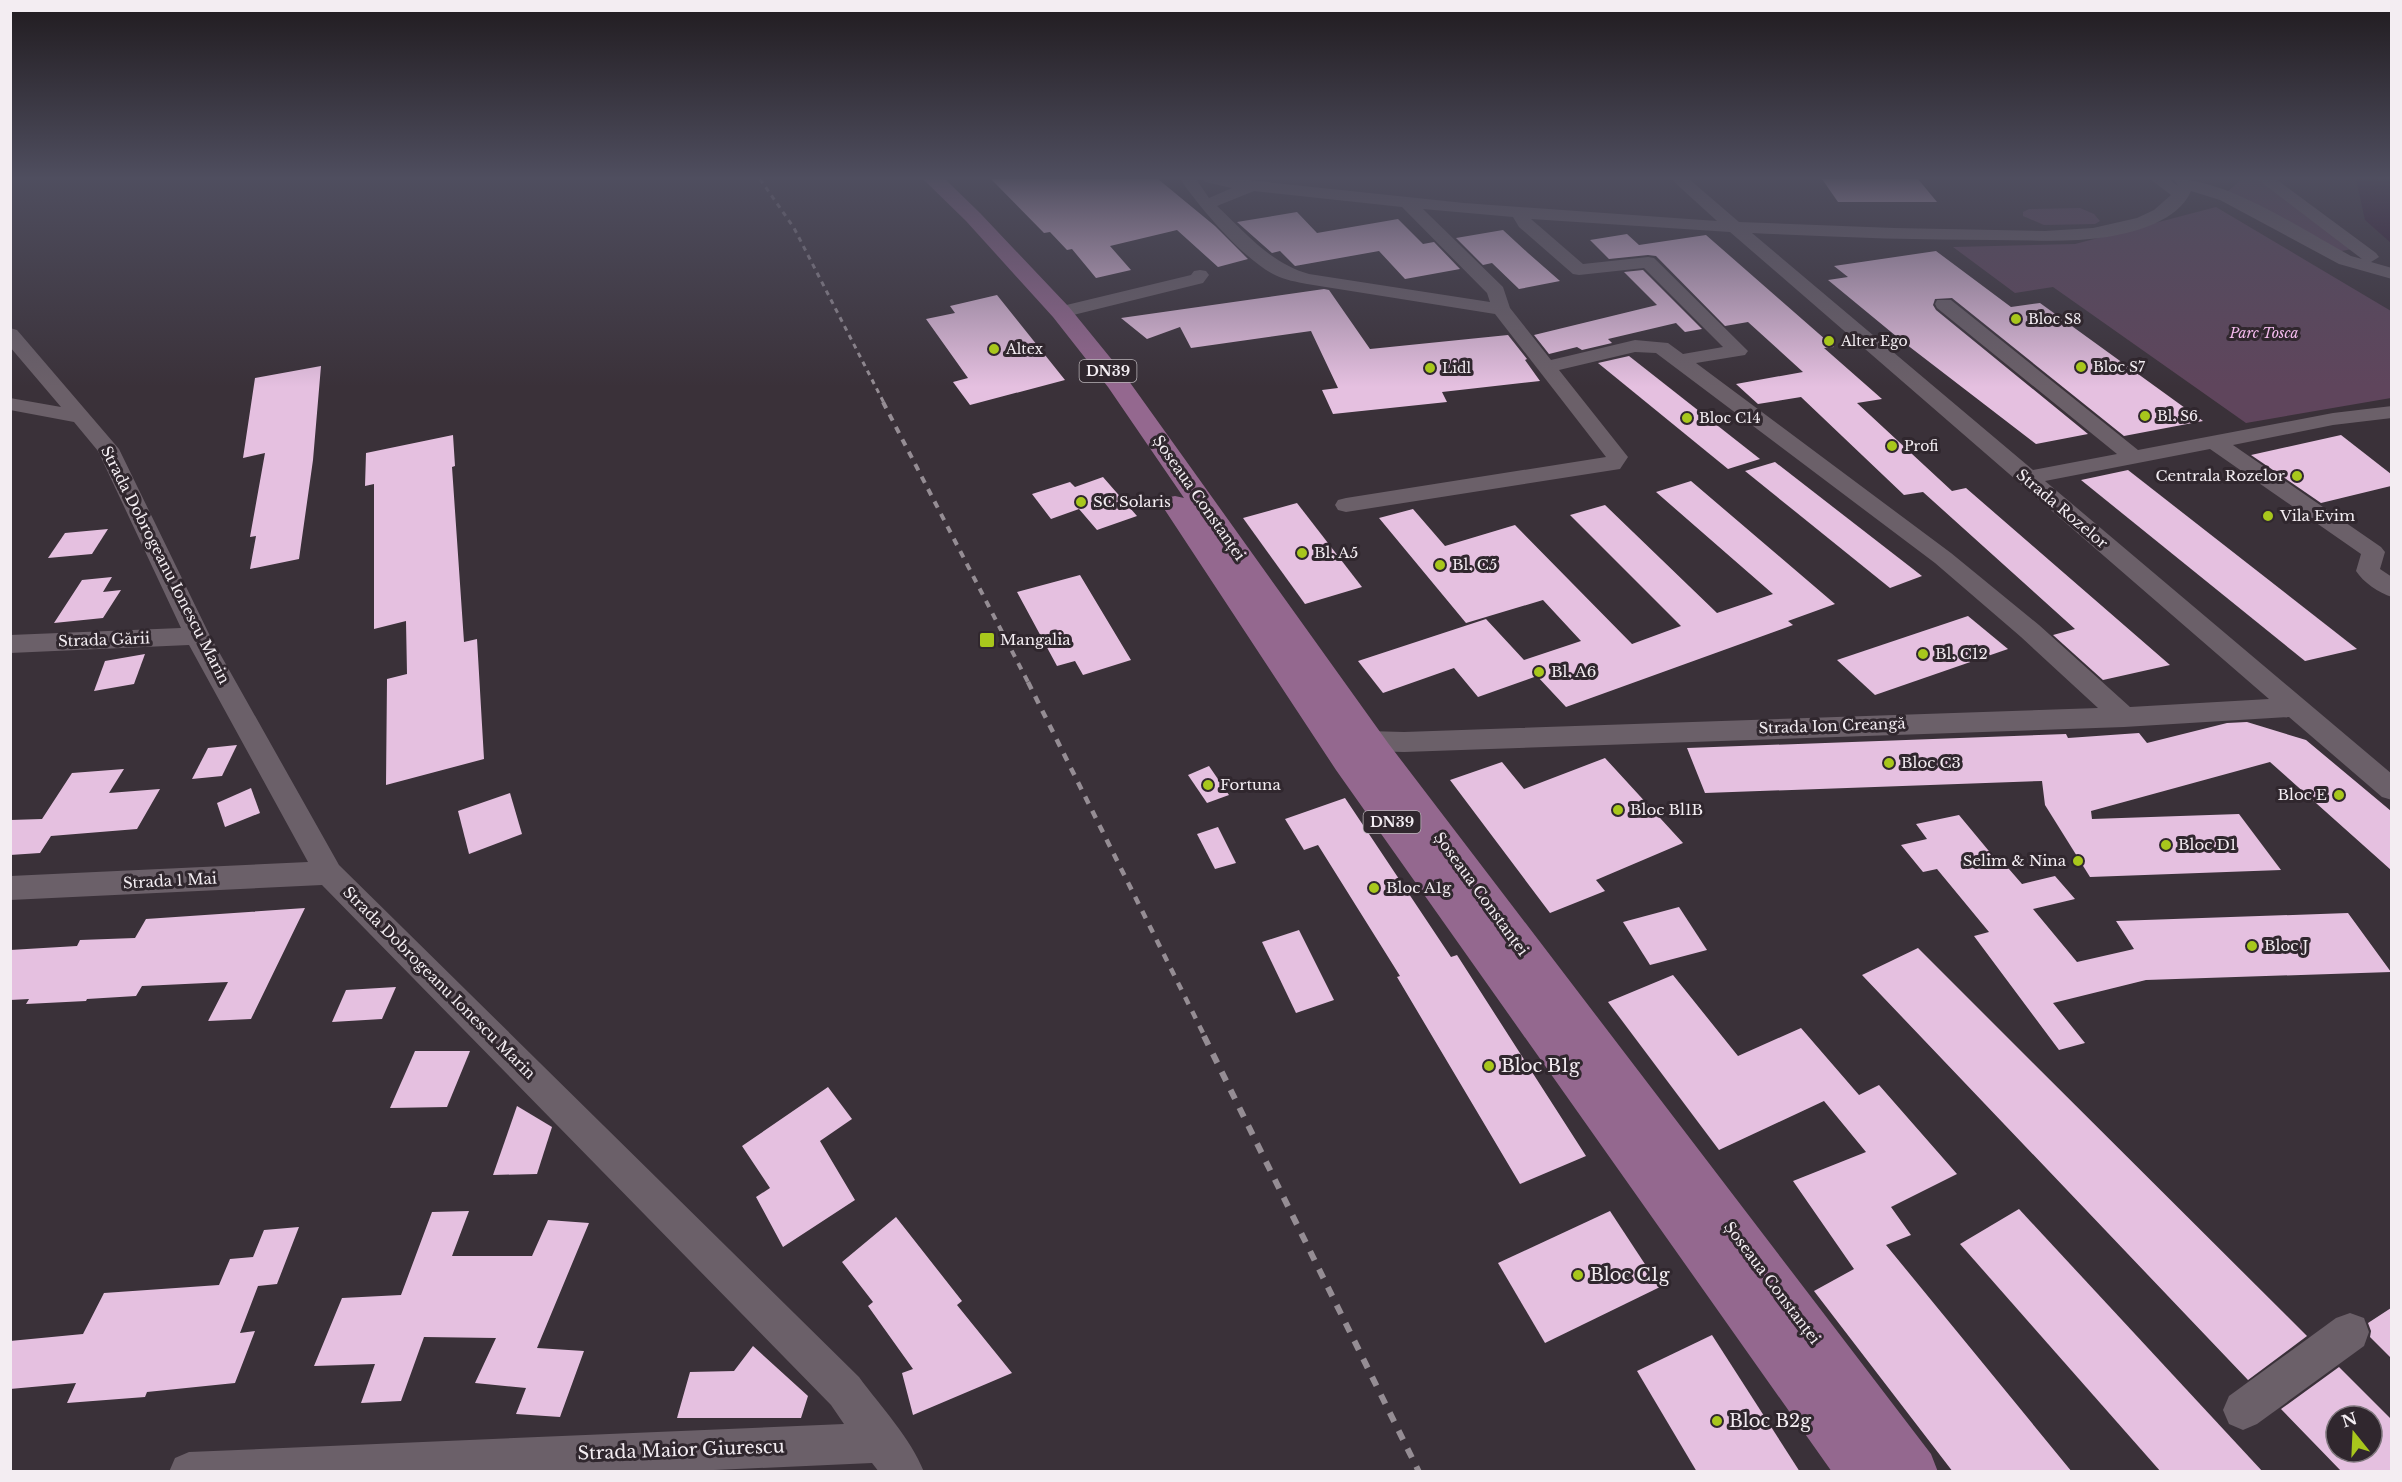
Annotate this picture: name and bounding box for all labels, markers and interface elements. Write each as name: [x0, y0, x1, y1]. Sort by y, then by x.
place label: Bloc S8: [2028, 310, 2081, 328]
marker: Bloc S8: [2009, 312, 2023, 326]
park label: Parc Tosca: [2228, 324, 2299, 342]
place label: Alter Ego: [1840, 332, 1908, 350]
marker: Alter Ego: [1822, 334, 1836, 348]
place label: Altex: [1005, 340, 1044, 358]
marker: Altex: [987, 342, 1001, 356]
place label: Bloc S7: [2093, 358, 2146, 376]
place label: Lidl: [1442, 359, 1471, 377]
road number: DN39: [1080, 360, 1136, 382]
marker: Bloc S7: [2074, 360, 2088, 374]
marker: Lidl: [1423, 361, 1437, 375]
place label: Bl. S6: [2157, 407, 2198, 425]
place label: Bloc C14: [1699, 409, 1761, 427]
marker: Bl. S6: [2138, 409, 2152, 423]
marker: Bloc C14: [1680, 411, 1694, 425]
street label: Șoseaua Constanței: [1149, 431, 1250, 564]
place label: Profi: [1904, 437, 1938, 455]
marker: Profi: [1885, 439, 1899, 453]
street label: Strada Dobrogeanu Ionescu Marin: [97, 443, 234, 687]
street label: Strada Rozelor: [2013, 465, 2113, 553]
place label: Centrala Rozelor: [2155, 466, 2286, 485]
marker: Centrala Rozelor: [2290, 469, 2304, 483]
place label: SC Solaris: [1093, 492, 1171, 511]
marker: SC Solaris: [1074, 495, 1088, 509]
place label: Vila Evim: [2279, 506, 2355, 525]
marker: Vila Evim: [2261, 509, 2275, 523]
place label: Bl. A5: [1314, 543, 1358, 562]
marker: Bl. A5: [1295, 546, 1309, 560]
place label: Bl. C5: [1452, 555, 1497, 574]
marker: Bl. C5: [1433, 558, 1447, 572]
street label: Strada Gării: [58, 628, 150, 651]
place label: Mangalia: [1000, 630, 1071, 649]
marker: Mangalia: [978, 631, 996, 649]
place label: Bl. C12: [1935, 644, 1988, 663]
marker: Bl. C12: [1916, 647, 1930, 661]
place label: Bl. A6: [1551, 662, 1596, 681]
marker: Bl. A6: [1532, 665, 1546, 679]
street label: Strada Ion Creangă: [1758, 713, 1907, 738]
place label: Bloc C3: [1901, 753, 1961, 772]
marker: Bloc C3: [1882, 756, 1896, 770]
place label: Fortuna: [1220, 775, 1281, 794]
marker: Fortuna: [1201, 778, 1215, 792]
place label: Bloc E: [2278, 785, 2327, 804]
marker: Bloc E: [2332, 788, 2346, 802]
place label: Bloc Bl1B: [1630, 800, 1703, 819]
marker: Bloc Bl1B: [1611, 803, 1625, 817]
road number: DN39: [1364, 811, 1420, 833]
street label: Șoseaua Constanței: [1430, 828, 1533, 959]
place label: Bloc D1: [2178, 835, 2237, 854]
marker: Bloc D1: [2159, 838, 2173, 852]
place label: Selim & Nina: [1963, 851, 2067, 870]
marker: Selim & Nina: [2071, 854, 2085, 868]
street label: Strada 1 Mai: [122, 869, 217, 892]
place label: Bloc A1g: [1386, 878, 1452, 897]
marker: Bloc A1g: [1367, 881, 1381, 895]
street label: Strada Dobrogeanu Ionescu Marin: [339, 882, 540, 1083]
place label: Bloc J: [2264, 936, 2309, 955]
marker: Bloc J: [2245, 939, 2259, 953]
place label: Bloc B1g: [1501, 1055, 1580, 1077]
marker: Bloc B1g: [1482, 1059, 1496, 1073]
street label: Șoseaua Constanței: [1720, 1218, 1825, 1348]
place label: Bloc C1g: [1590, 1264, 1670, 1286]
marker: Bloc C1g: [1571, 1268, 1585, 1282]
north arrow: [2324, 1404, 2384, 1464]
text: N: [2339, 1408, 2360, 1432]
place label: Bloc B2g: [1729, 1410, 1811, 1432]
marker: Bloc B2g: [1710, 1414, 1724, 1428]
street label: Strada Maior Giurescu: [577, 1435, 785, 1465]

